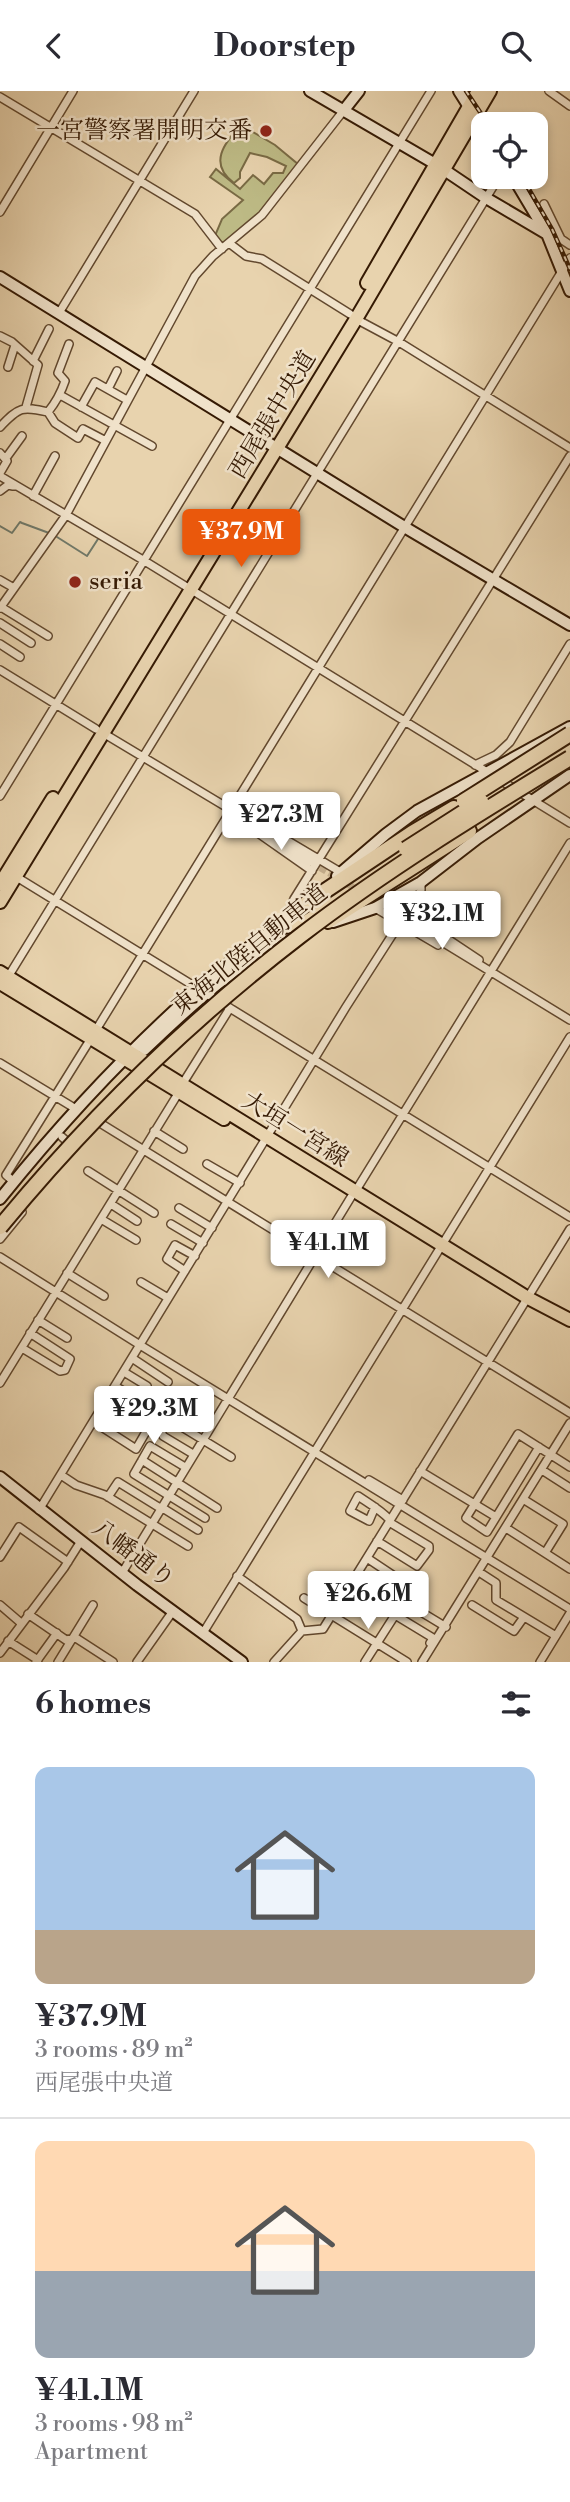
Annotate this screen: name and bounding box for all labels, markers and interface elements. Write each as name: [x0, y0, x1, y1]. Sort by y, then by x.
text: Doorstep: [214, 26, 356, 66]
icon: back: [35, 27, 73, 65]
icon: search: [497, 27, 535, 65]
map controls: [471, 112, 548, 189]
button: locate: [471, 112, 548, 189]
place label: 一宮警察署開明交番: [36, 116, 252, 146]
marker: 一宮警察署開明交番: [258, 123, 274, 139]
street label: 西尾張中央道: [223, 346, 323, 484]
pin: ¥37.9M: [184, 510, 298, 569]
text: ¥37.9M: [198, 518, 284, 546]
place label: seria: [89, 567, 143, 597]
marker: seria: [67, 574, 83, 590]
pin: ¥27.3M: [224, 793, 338, 852]
text: ¥27.3M: [238, 801, 324, 829]
street label: 東海北陸自動車道: [166, 878, 334, 1022]
pin: ¥32.1M: [385, 891, 499, 951]
text: ¥32.1M: [400, 900, 484, 928]
street label: 大垣一宮線: [236, 1085, 354, 1175]
pin: ¥41.1M: [271, 1221, 385, 1280]
text: ¥41.1M: [287, 1229, 369, 1257]
pin: ¥29.3M: [97, 1387, 211, 1446]
text: ¥29.3M: [110, 1395, 198, 1423]
street label: 八幡通り: [86, 1513, 180, 1595]
pin: ¥26.6M: [311, 1571, 425, 1631]
text: ¥26.6M: [324, 1580, 412, 1608]
text: 6 homes: [35, 1685, 151, 1723]
icon: filters: [497, 1685, 535, 1723]
icon: home: [222, 1812, 348, 1938]
text: ¥37.9M: [35, 1998, 147, 2036]
text: 3 rooms · 89 m²: [35, 2036, 192, 2064]
text: 西尾張中央道: [35, 2069, 173, 2097]
icon: home: [222, 2187, 348, 2313]
text: ¥41.1M: [35, 2372, 143, 2410]
text: 3 rooms · 98 m²: [35, 2410, 192, 2438]
text: Apartment: [35, 2438, 148, 2466]

